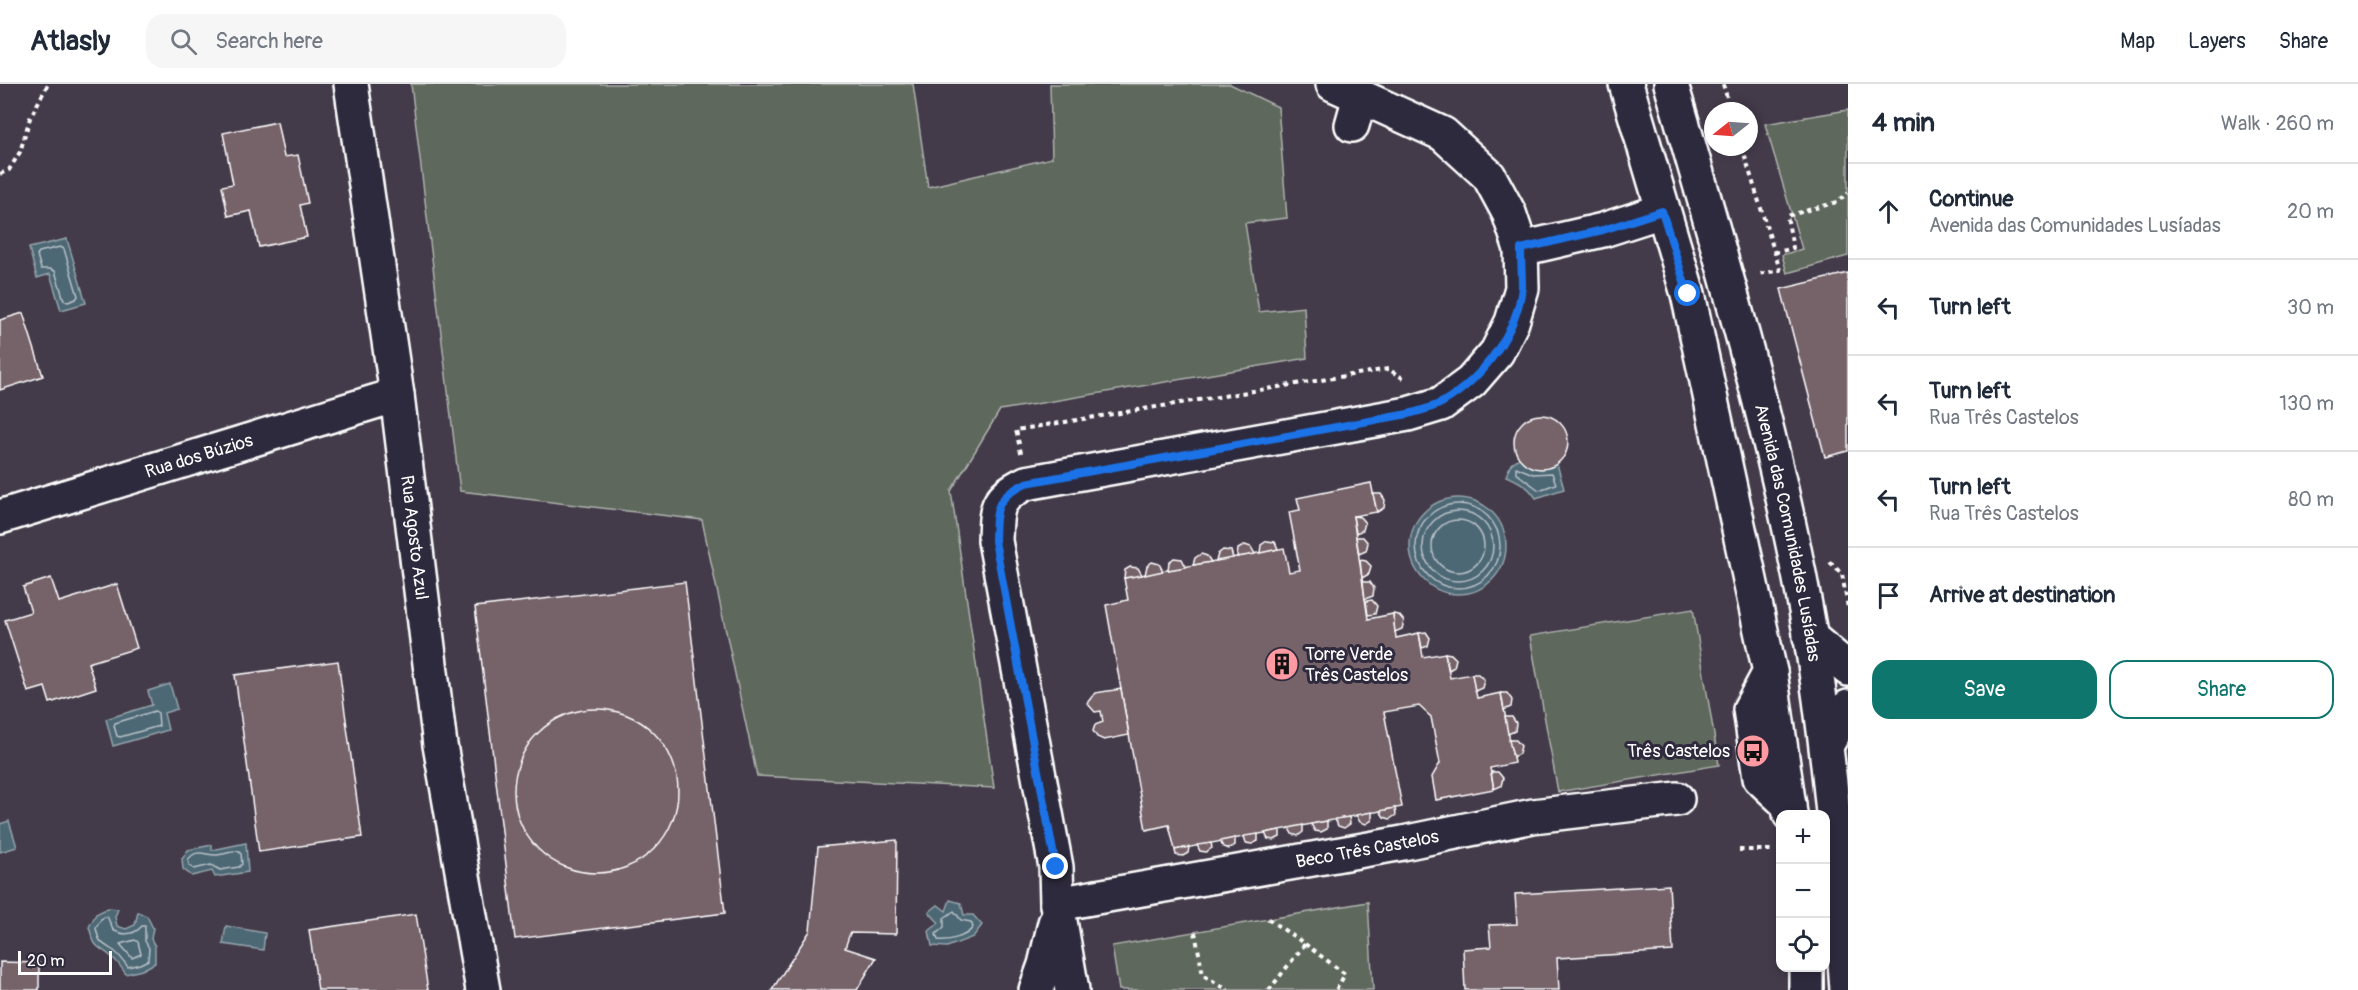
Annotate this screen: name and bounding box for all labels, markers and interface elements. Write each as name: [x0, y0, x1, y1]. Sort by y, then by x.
search box: [146, 14, 566, 68]
text: Atlasly: [30, 24, 110, 59]
icon: search: [167, 25, 200, 58]
text: Search here: [215, 27, 323, 55]
text: Map: [2120, 28, 2155, 55]
text: Layers: [2188, 28, 2246, 55]
text: Share: [2279, 28, 2328, 55]
north arrow: [1704, 102, 1758, 156]
text: 4 min: [1872, 107, 1935, 139]
text: Walk · 260 m: [2221, 111, 2334, 136]
text: Continue: [1929, 185, 2013, 213]
icon: ahead: [1872, 195, 1905, 228]
text: 20 m: [2287, 199, 2334, 224]
text: Avenida das Comunidades Lusíadas: [1929, 213, 2221, 238]
route start: [1674, 280, 1700, 306]
icon: left: [1872, 291, 1905, 324]
text: Turn left: [1929, 293, 2011, 321]
text: 30 m: [2287, 295, 2334, 320]
text: Turn left: [1929, 377, 2011, 405]
icon: left: [1872, 387, 1905, 420]
text: 130 m: [2279, 391, 2334, 416]
street label: Avenida das Comunidades Lusíadas: [1749, 402, 1825, 663]
text: Rua Três Castelos: [1929, 405, 2079, 430]
street label: Rua dos Búzios: [142, 429, 256, 484]
text: Turn left: [1929, 473, 2011, 501]
street label: Rua Agosto Azul: [395, 474, 433, 601]
icon: left: [1872, 483, 1905, 516]
text: 80 m: [2288, 487, 2334, 512]
text: Rua Três Castelos: [1929, 501, 2079, 526]
icon: arrive: [1872, 579, 1905, 612]
text: Arrive at destination: [1929, 581, 2115, 609]
place label: Torre Verde Três Castelos: [1305, 643, 1408, 687]
building icon: Torre Verde Três Castelos: [1264, 646, 1300, 682]
button: Save: [1872, 660, 2097, 719]
button: Share: [2109, 660, 2334, 719]
bus stop icon: Três Castelos: [1735, 733, 1771, 769]
place label: Três Castelos: [1627, 740, 1730, 763]
map controls: [1776, 810, 1830, 972]
button: +: [1776, 810, 1830, 864]
street label: Beco Três Castelos: [1294, 825, 1441, 874]
route end: [1042, 853, 1068, 879]
button: −: [1776, 864, 1830, 918]
button: locate: [1776, 918, 1830, 972]
scale bar: [18, 948, 112, 976]
text: 20 m: [27, 951, 65, 971]

